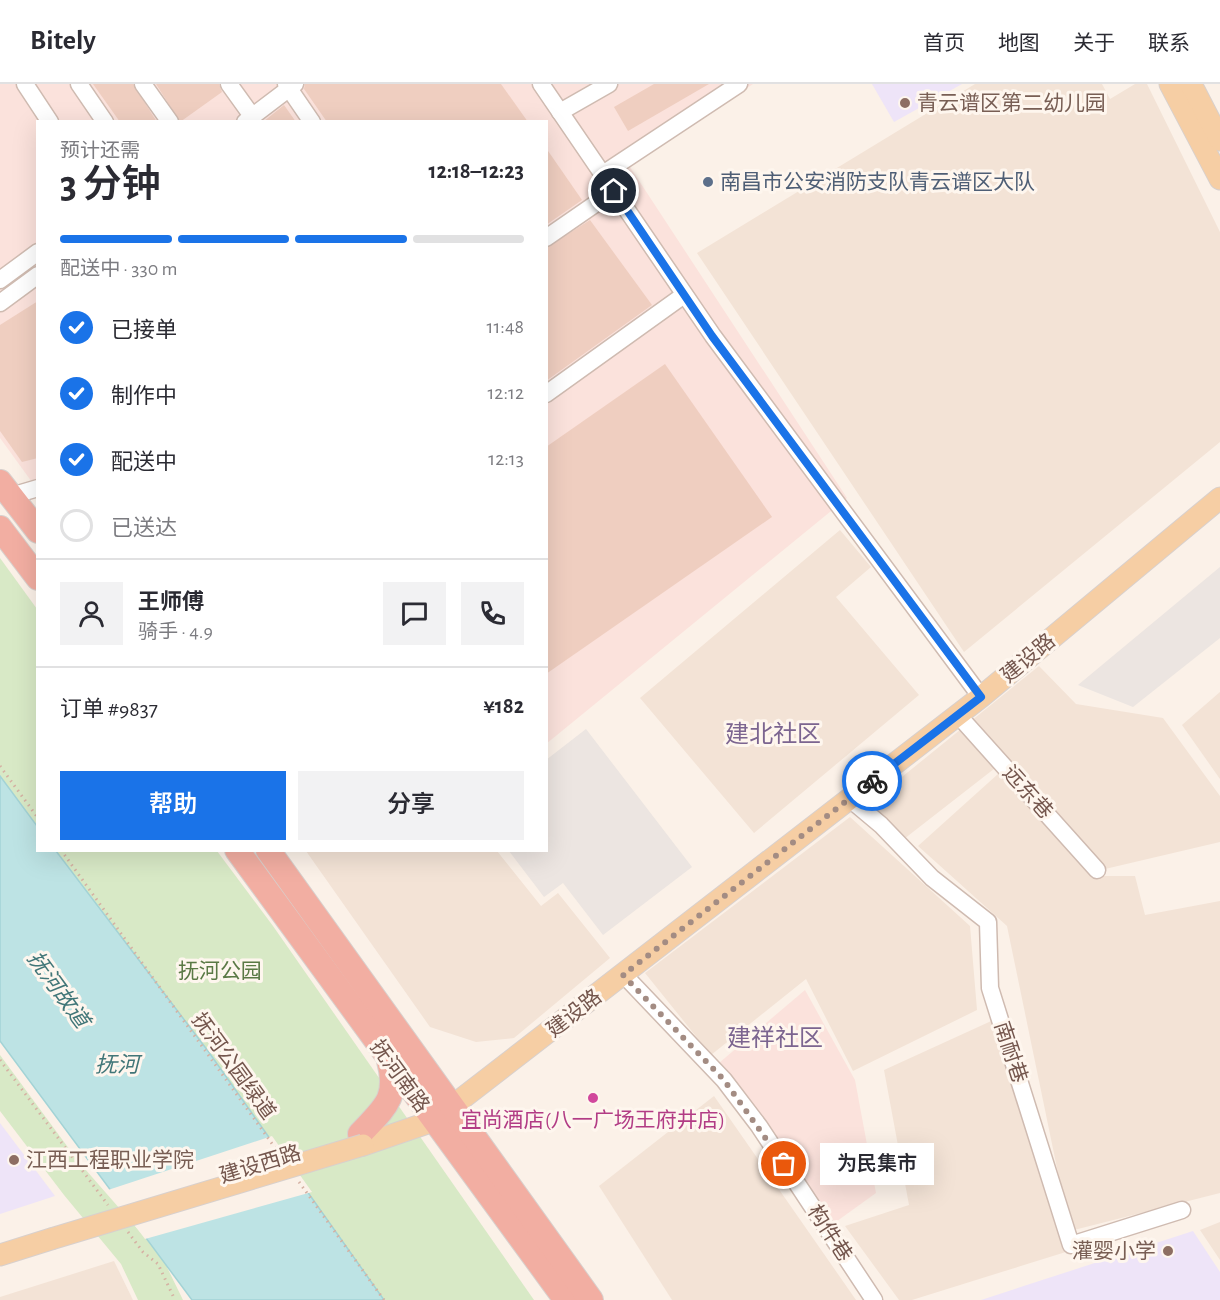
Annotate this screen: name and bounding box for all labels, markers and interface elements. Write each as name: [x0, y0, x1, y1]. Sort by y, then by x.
text: Bitely: [30, 27, 96, 55]
text: 首页: [923, 33, 965, 54]
text: 地图: [998, 33, 1040, 54]
text: 关于: [1073, 33, 1115, 54]
text: 联系: [1148, 33, 1190, 54]
place label: 青云谱区第二幼儿园: [917, 92, 1106, 114]
marker: 青云谱区第二幼儿园: [898, 96, 912, 110]
text: 预计还需: [60, 141, 140, 161]
text: 12:18–12:23: [429, 160, 524, 182]
pin: [588, 165, 639, 216]
text: 3 分钟: [60, 166, 161, 205]
place label: 南昌市公安消防支队青云谱区大队: [720, 171, 1035, 193]
icon: home: [597, 174, 630, 207]
marker: 南昌市公安消防支队青云谱区大队: [701, 175, 715, 189]
text: 配送中 · 330 m: [60, 259, 178, 279]
icon: check: [60, 311, 93, 344]
text: 11:48: [487, 317, 524, 337]
text: 已接单: [111, 319, 177, 341]
icon: check: [60, 377, 93, 410]
text: 12:12: [487, 383, 524, 403]
text: 制作中: [111, 385, 177, 407]
icon: check: [60, 443, 93, 476]
text: 12:13: [488, 449, 524, 469]
text: 配送中: [111, 451, 177, 473]
text: 已送达: [111, 517, 177, 539]
button: person: [60, 582, 123, 645]
button: chat: [383, 582, 446, 645]
button: phone: [461, 582, 524, 645]
text: 王师傅: [138, 591, 204, 613]
text: 骑手 · 4.9: [138, 622, 213, 642]
street label: 建设路: [997, 629, 1059, 687]
text: ¥182: [483, 695, 524, 717]
text: 订单 #9837: [60, 698, 158, 720]
district label: 建北社区: [725, 721, 821, 747]
courier: [842, 751, 902, 811]
street label: 远东巷: [999, 761, 1057, 823]
icon: bike: [856, 765, 889, 798]
button: 帮助: [60, 771, 286, 840]
button: 分享: [298, 771, 524, 840]
water label: 抚河故道: [23, 947, 96, 1034]
park label: 抚河公园: [178, 960, 262, 982]
street label: 建设路: [542, 985, 606, 1041]
street label: 抚河公园绿道: [188, 1009, 280, 1123]
street label: 南耐巷: [991, 1019, 1031, 1085]
district label: 建祥社区: [727, 1025, 823, 1051]
street label: 抚河南路: [366, 1036, 434, 1116]
water label: 抚河: [95, 1053, 143, 1076]
marker: 宜尚酒店(八一广场王府井店): [586, 1091, 600, 1105]
place label: 宜尚酒店(八一广场王府井店): [461, 1109, 725, 1131]
pin: [758, 1138, 809, 1189]
street label: 建设西路: [217, 1141, 303, 1187]
callout: 为民集市: [820, 1143, 934, 1185]
icon: bag: [767, 1147, 800, 1180]
place label: 江西工程职业学院: [26, 1149, 194, 1171]
marker: 江西工程职业学院: [7, 1153, 21, 1167]
text: 为民集市: [837, 1154, 917, 1174]
street label: 构件巷: [804, 1201, 856, 1265]
place label: 灌婴小学: [1072, 1240, 1156, 1262]
marker: 灌婴小学: [1161, 1244, 1175, 1258]

